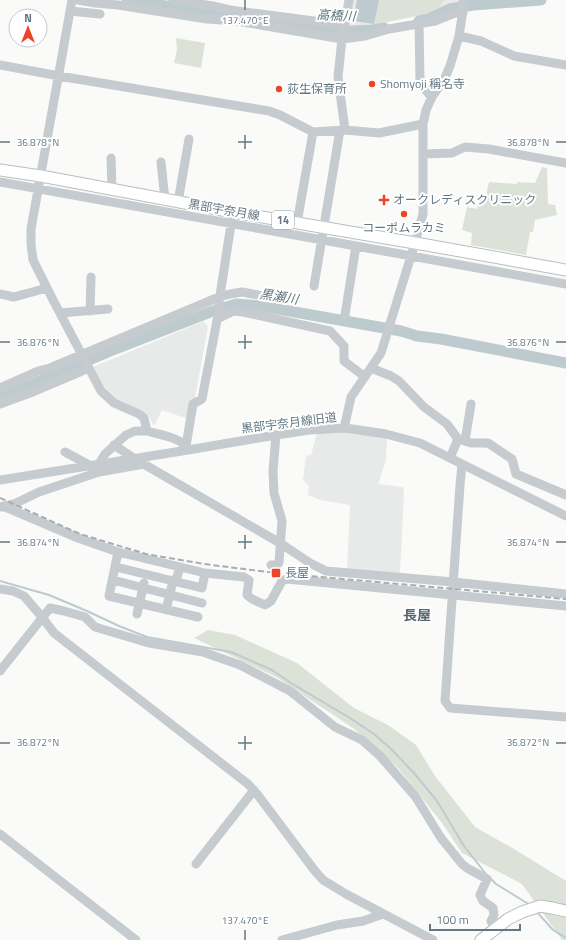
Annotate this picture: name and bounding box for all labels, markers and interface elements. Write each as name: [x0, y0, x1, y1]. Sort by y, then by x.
water label: 高橋川: [316, 4, 358, 26]
north arrow: [8, 8, 48, 48]
text: N: [24, 10, 32, 26]
text: 137.470°E: [222, 13, 269, 28]
place label: Shomyoji 稱名寺: [380, 74, 465, 93]
place label: 荻生保育所: [287, 79, 347, 98]
marker: Shomyoji 稱名寺: [367, 79, 377, 89]
marker: 荻生保育所: [274, 84, 284, 94]
text: 36.878°N: [17, 135, 59, 150]
text: 36.878°N: [507, 135, 549, 150]
place label: オークレディスクリニック: [393, 190, 536, 209]
street label: 黒部宇奈月線: [187, 194, 261, 225]
marker: オークレディスクリニック: [378, 194, 390, 206]
marker: コーポムラカミ: [399, 209, 409, 219]
road number: 14: [272, 211, 294, 229]
place label: コーポムラカミ: [362, 218, 446, 237]
water label: 黒瀬川: [258, 283, 302, 309]
text: 36.876°N: [17, 335, 59, 350]
text: 36.876°N: [507, 335, 549, 350]
street label: 黒部宇奈月線旧道: [240, 407, 338, 438]
text: 36.874°N: [17, 535, 59, 550]
text: 36.874°N: [507, 535, 549, 550]
place label: 長屋: [285, 563, 309, 582]
marker: 長屋: [270, 567, 282, 579]
district label: 長屋: [403, 604, 431, 625]
text: 36.872°N: [17, 735, 59, 750]
text: 36.872°N: [507, 735, 549, 750]
scale bar: [430, 906, 520, 932]
text: 100 m: [436, 910, 469, 929]
text: 137.470°E: [222, 913, 269, 928]

